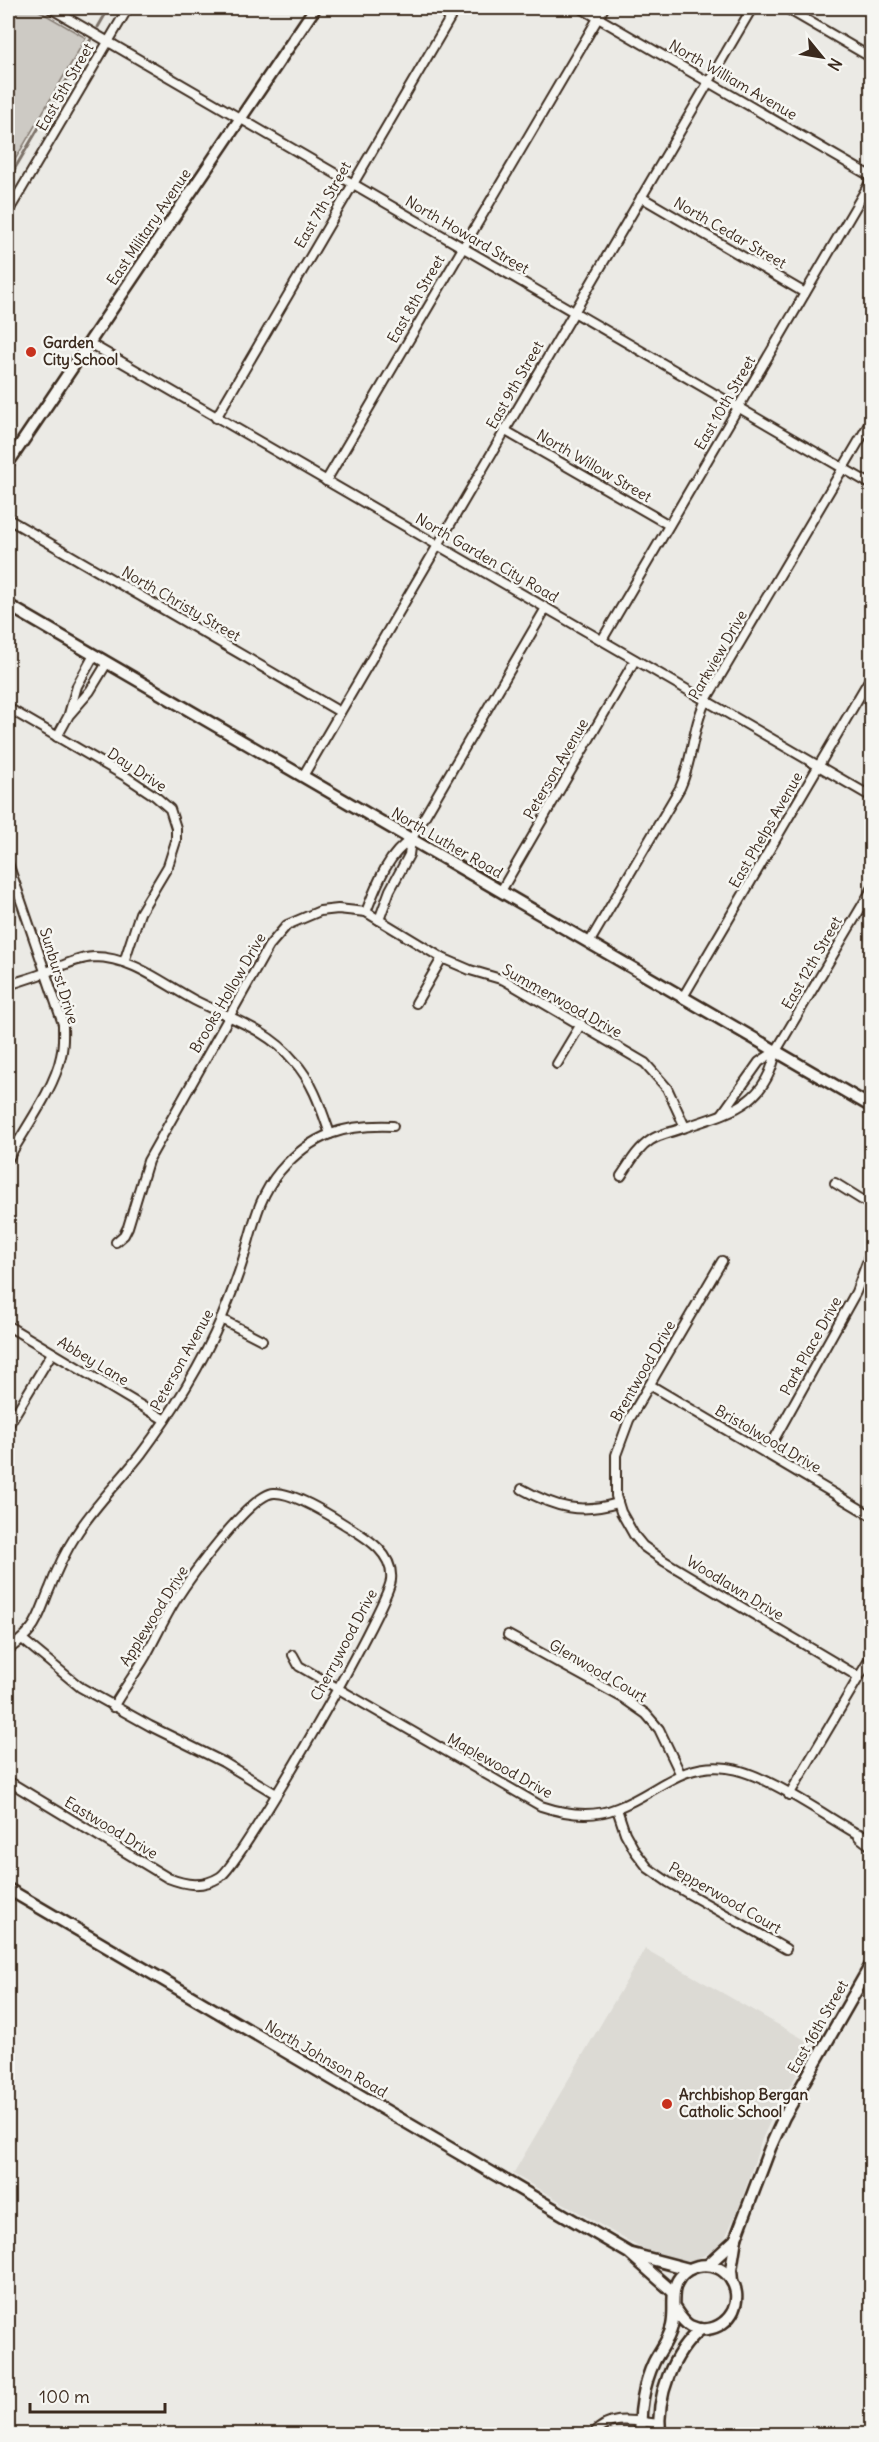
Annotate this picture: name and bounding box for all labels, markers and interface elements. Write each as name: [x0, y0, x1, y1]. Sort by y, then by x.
north arrow: [792, 27, 852, 87]
street label: North William Avenue: [666, 35, 801, 124]
street label: East 5th Street: [32, 39, 97, 134]
text: N: [824, 55, 846, 74]
street label: East 7th Street: [290, 158, 355, 252]
street label: East Military Avenue: [102, 165, 195, 289]
street label: North Howard Street: [402, 191, 533, 278]
street label: North Cedar Street: [671, 193, 790, 272]
street label: East 8th Street: [383, 251, 448, 346]
place label: Garden City School: [43, 333, 118, 370]
street label: East 9th Street: [482, 337, 547, 432]
marker: Garden City School: [24, 345, 38, 359]
street label: East 10th Street: [690, 352, 759, 453]
street label: North Willow Street: [533, 425, 655, 506]
street label: North Garden City Road: [412, 509, 562, 606]
street label: North Christy Street: [118, 562, 244, 645]
street label: Parkview Drive: [684, 606, 751, 703]
street label: Peterson Avenue: [519, 715, 592, 823]
street label: Day Drive: [104, 743, 170, 796]
street label: East Phelps Avenue: [725, 768, 807, 891]
street label: North Luther Road: [388, 803, 506, 882]
street label: East 12th Street: [777, 913, 846, 1013]
street label: Sunburst Drive: [36, 925, 83, 1026]
street label: Brooks Hollow Drive: [185, 929, 270, 1056]
street label: Summerwood Drive: [499, 960, 626, 1041]
street label: Park Place Drive: [776, 1293, 846, 1398]
street label: Peterson Avenue: [146, 1306, 217, 1414]
street label: Brentwood Drive: [606, 1317, 679, 1425]
street label: Abbey Lane: [54, 1332, 132, 1389]
street label: Bristolwood Drive: [712, 1400, 825, 1477]
street label: Woodlawn Drive: [683, 1551, 787, 1624]
street label: Applewood Drive: [115, 1562, 192, 1669]
street label: Cherrywood Drive: [306, 1586, 381, 1704]
street label: Glenwood Court: [546, 1635, 651, 1706]
street label: Maplewood Drive: [444, 1729, 556, 1802]
street label: Eastwood Drive: [61, 1792, 161, 1863]
street label: Pepperwood Court: [666, 1858, 785, 1938]
street label: East 16th Street: [783, 1977, 852, 2077]
street label: North Johnson Road: [262, 2016, 391, 2101]
place label: Archbishop Bergan Catholic School: [679, 2085, 808, 2121]
marker: Archbishop Bergan Catholic School: [660, 2097, 674, 2111]
scale bar: [30, 2376, 165, 2414]
text: 100 m: [39, 2385, 90, 2408]

